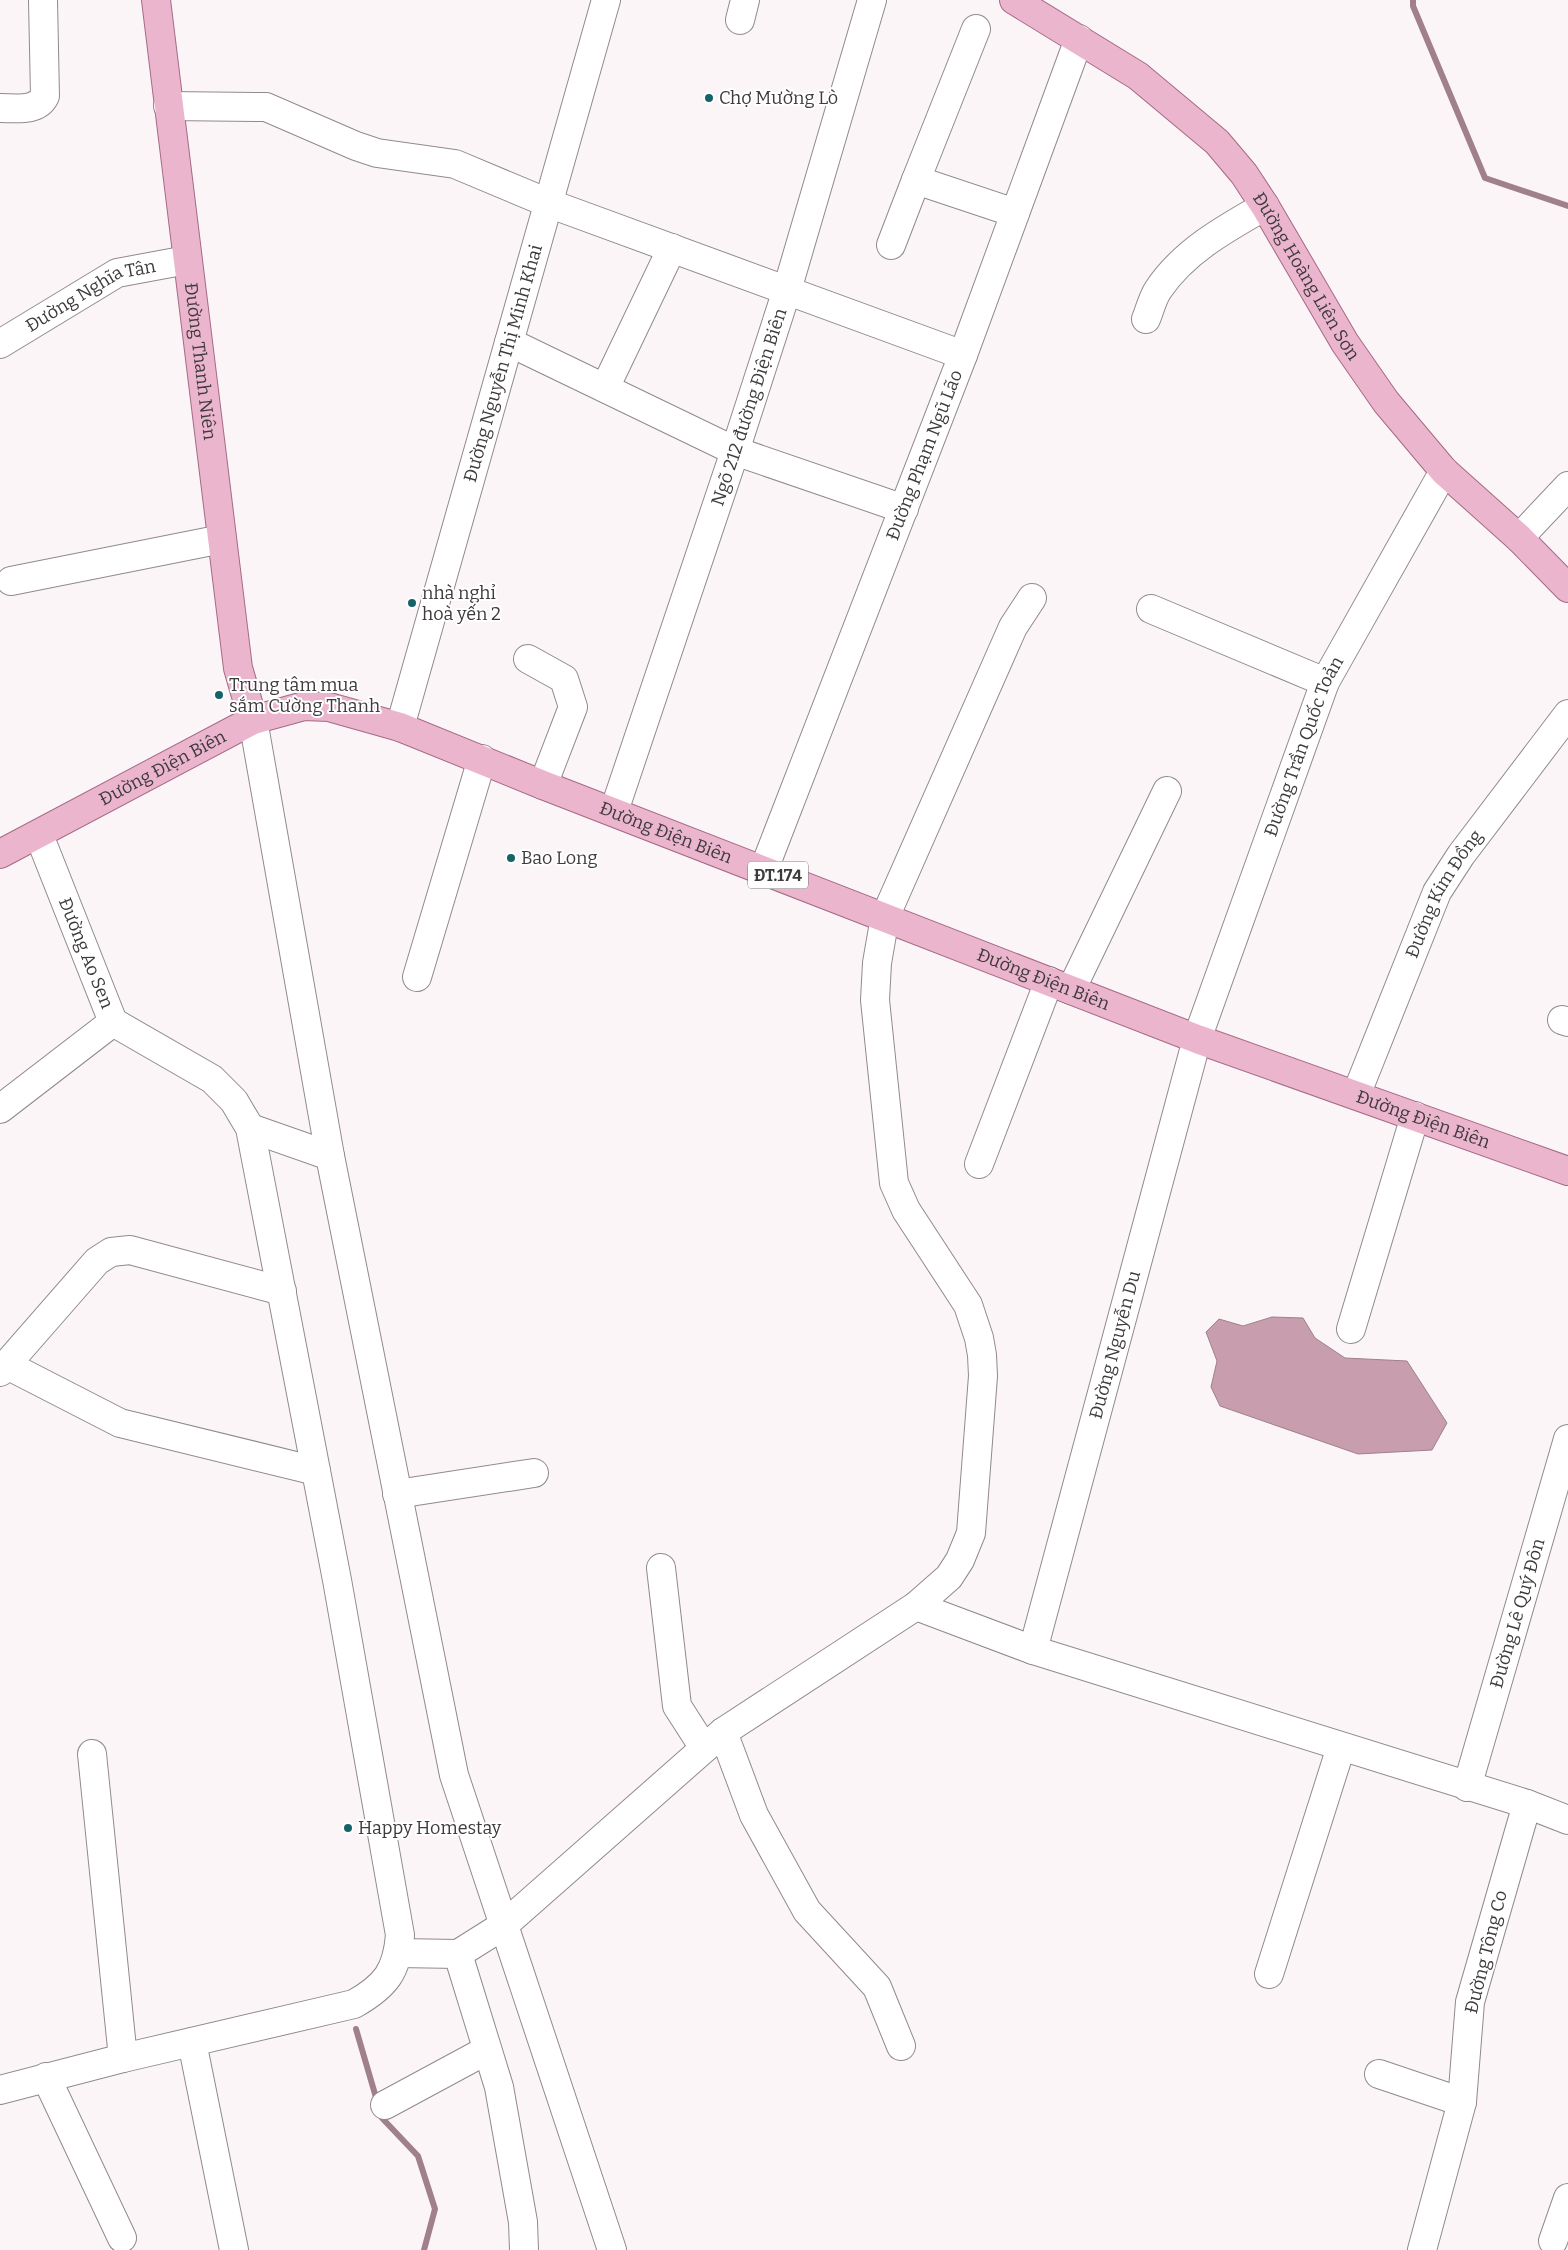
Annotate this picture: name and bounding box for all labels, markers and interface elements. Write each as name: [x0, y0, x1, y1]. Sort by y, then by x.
place label: Chợ Mường Lò: [719, 87, 838, 109]
marker: Chợ Mường Lò: [703, 92, 715, 104]
street label: Đường Hoàng Liên Sơn: [1248, 188, 1365, 365]
street label: Đường Nguyễn Thị Minh Khai: [459, 242, 547, 485]
street label: Đường Nghĩa Tân: [22, 255, 158, 337]
street label: Đường Thanh Niên: [180, 281, 221, 442]
street label: Ngõ 212 đường Điện Biên: [706, 305, 792, 509]
street label: Đường Phạm Ngũ Lão: [881, 367, 967, 543]
place label: nhà nghỉ hoà yến 2: [422, 582, 501, 625]
marker: nhà nghỉ hoà yến 2: [406, 597, 418, 609]
street label: Đường Trần Quốc Toản: [1259, 652, 1348, 840]
place label: Trung tâm mua sắm Cường Thanh: [229, 674, 380, 717]
marker: Trung tâm mua sắm Cường Thanh: [213, 689, 225, 701]
street label: Đường Điện Biên: [95, 725, 230, 810]
street label: Đường Điện Biên: [596, 797, 736, 869]
street label: Đường Kim Đồng: [1401, 825, 1487, 961]
place label: Bao Long: [521, 847, 598, 869]
marker: Bao Long: [505, 852, 517, 864]
road number: ĐT.174: [748, 862, 808, 888]
street label: Đường Ao Sen: [54, 894, 118, 1012]
street label: Đường Điện Biên: [974, 944, 1113, 1015]
street label: Đường Điện Biên: [1353, 1086, 1494, 1154]
street label: Đường Nguyễn Du: [1085, 1268, 1145, 1421]
street label: Đường Lê Quý Đôn: [1485, 1535, 1550, 1691]
place label: Happy Homestay: [358, 1817, 502, 1839]
marker: Happy Homestay: [342, 1822, 354, 1834]
street label: Đường Tông Co: [1460, 1888, 1512, 2016]

